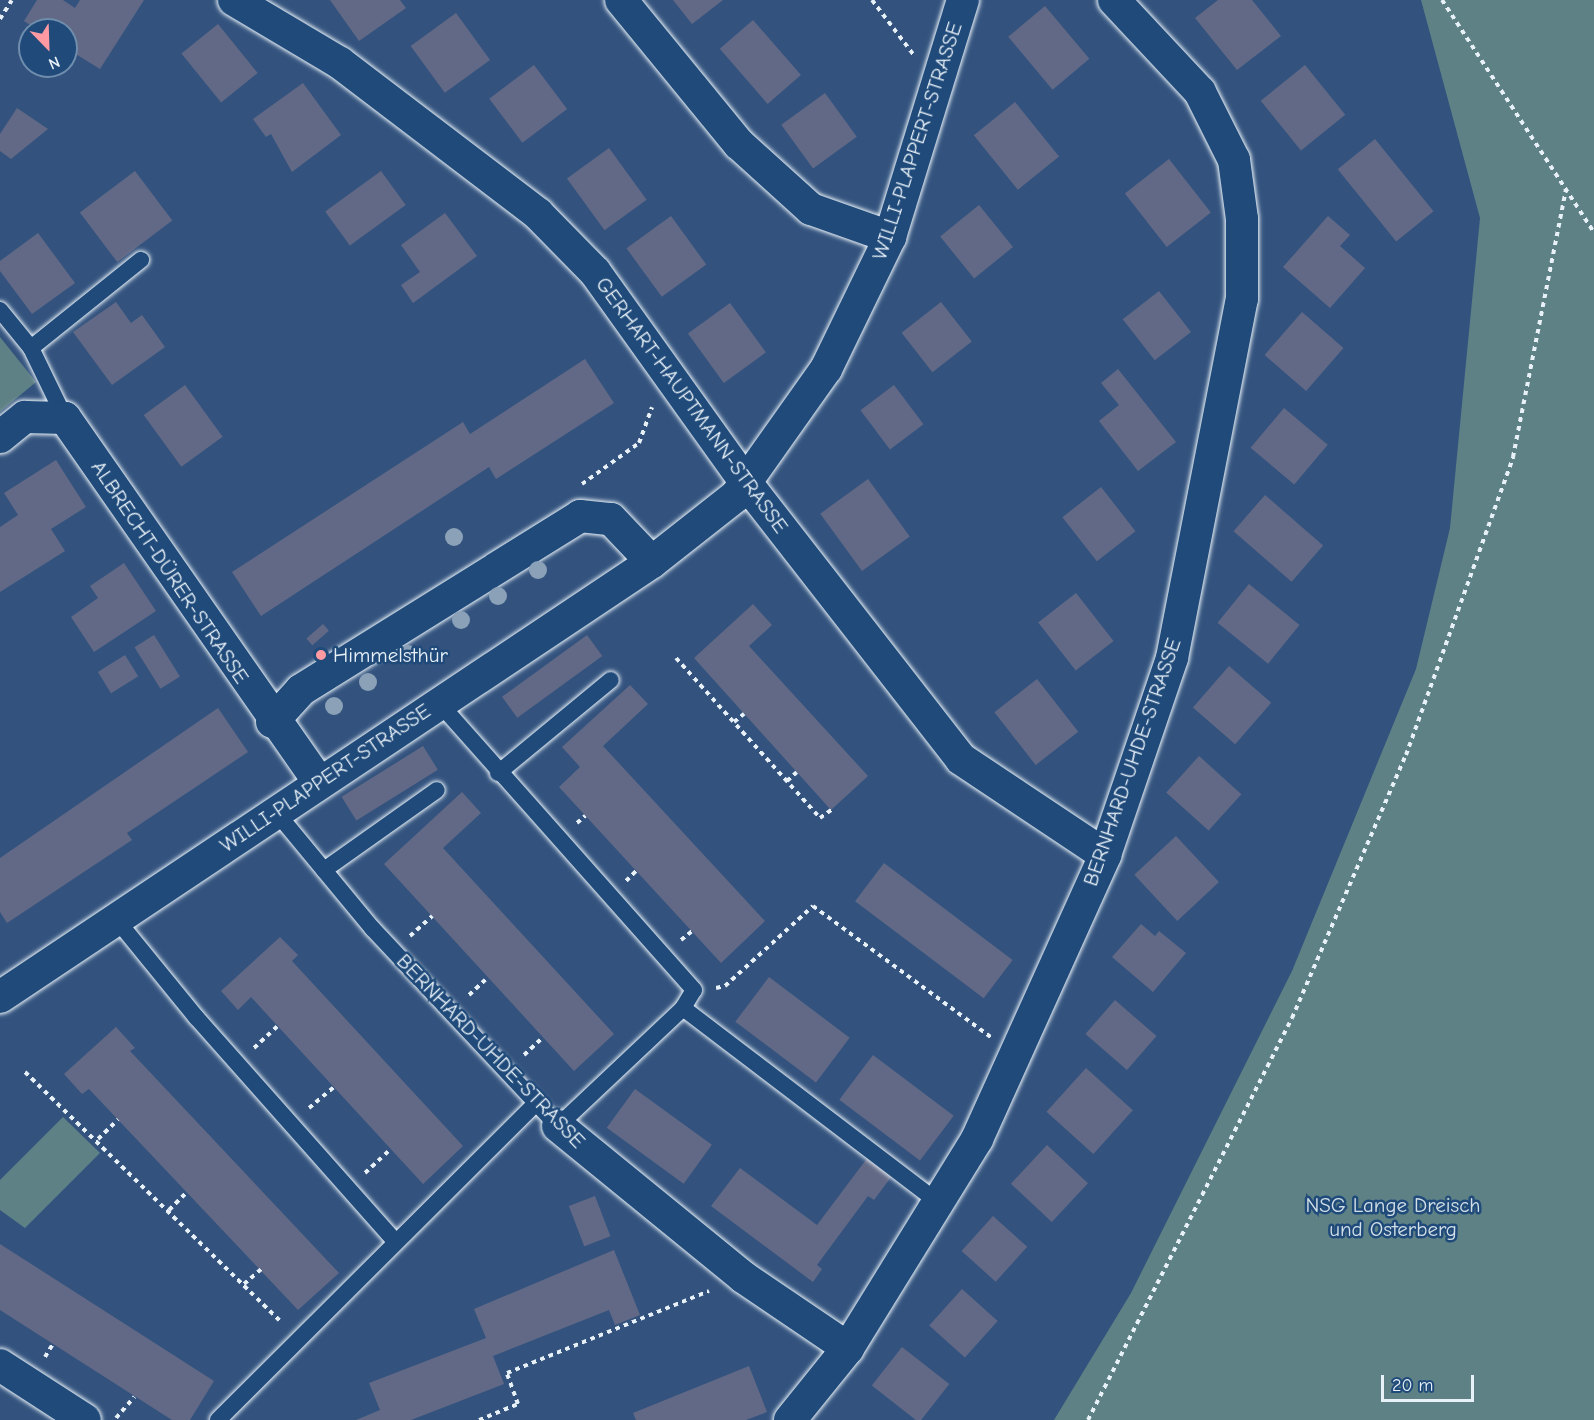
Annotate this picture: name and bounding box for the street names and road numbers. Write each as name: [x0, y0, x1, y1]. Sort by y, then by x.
street label: WILLI-PLAPPERT-STRASSE: [867, 19, 967, 263]
street label: GERHART-HAUPTMANN-STRASSE: [591, 272, 793, 538]
street label: ALBRECHT-DÜRER-STRASSE: [86, 456, 254, 688]
street label: BERNHARD-UHDE-STRASSE: [1078, 635, 1186, 889]
street label: WILLI-PLAPPERT-STRASSE: [215, 698, 435, 858]
street label: BERNHARD-UHDE-STRASSE: [391, 949, 591, 1153]

